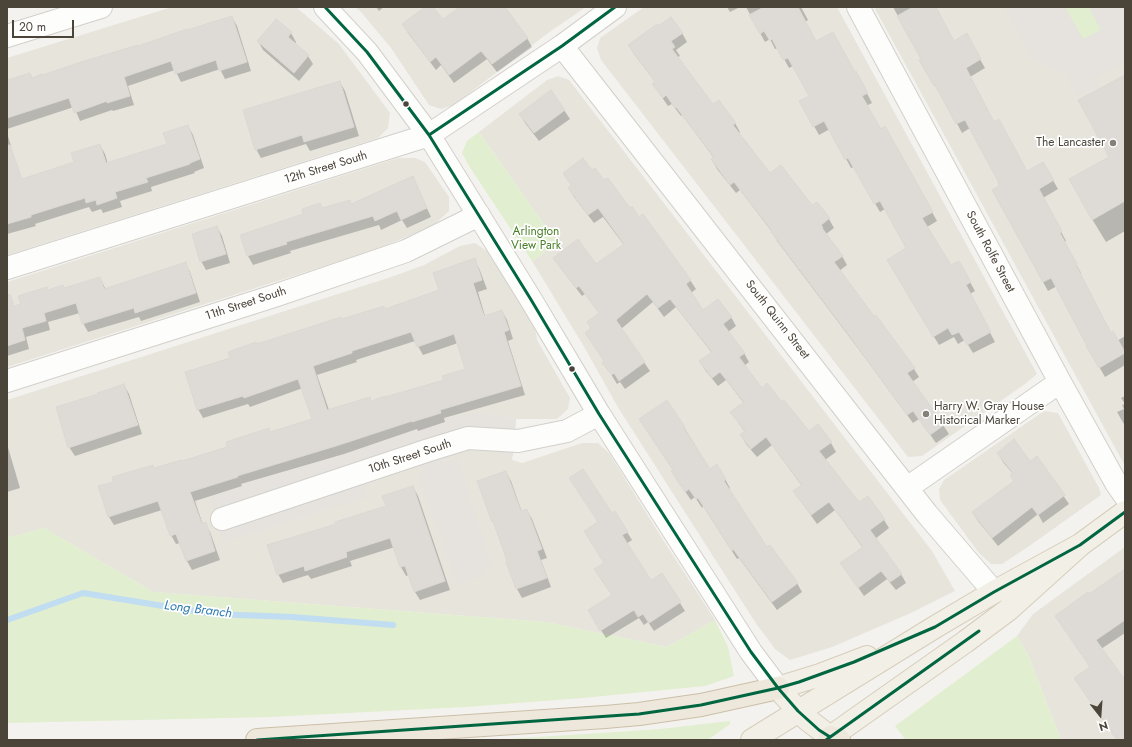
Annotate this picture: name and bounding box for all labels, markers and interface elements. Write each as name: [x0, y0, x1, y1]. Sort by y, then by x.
scale bar: [14, 12, 76, 38]
text: 20 m: [19, 18, 46, 36]
unlabelled marker: [401, 99, 411, 109]
place label: The Lancaster: [1036, 136, 1105, 150]
marker: The Lancaster: [1108, 138, 1118, 148]
street label: 12th Street South: [283, 149, 369, 187]
street label: South Rolfe Street: [962, 209, 1018, 295]
park label: Arlington View Park: [511, 225, 561, 253]
street label: South Quinn Street: [742, 278, 812, 362]
street label: 11th Street South: [204, 284, 288, 324]
unlabelled marker: [567, 364, 577, 374]
place label: Harry W. Gray House Historical Marker: [934, 400, 1044, 428]
marker: Harry W. Gray House Historical Marker: [921, 409, 931, 419]
street label: 10th Street South: [367, 437, 453, 477]
water label: Long Branch: [163, 598, 233, 622]
north arrow: [1080, 695, 1120, 735]
text: N: [1097, 718, 1110, 735]

